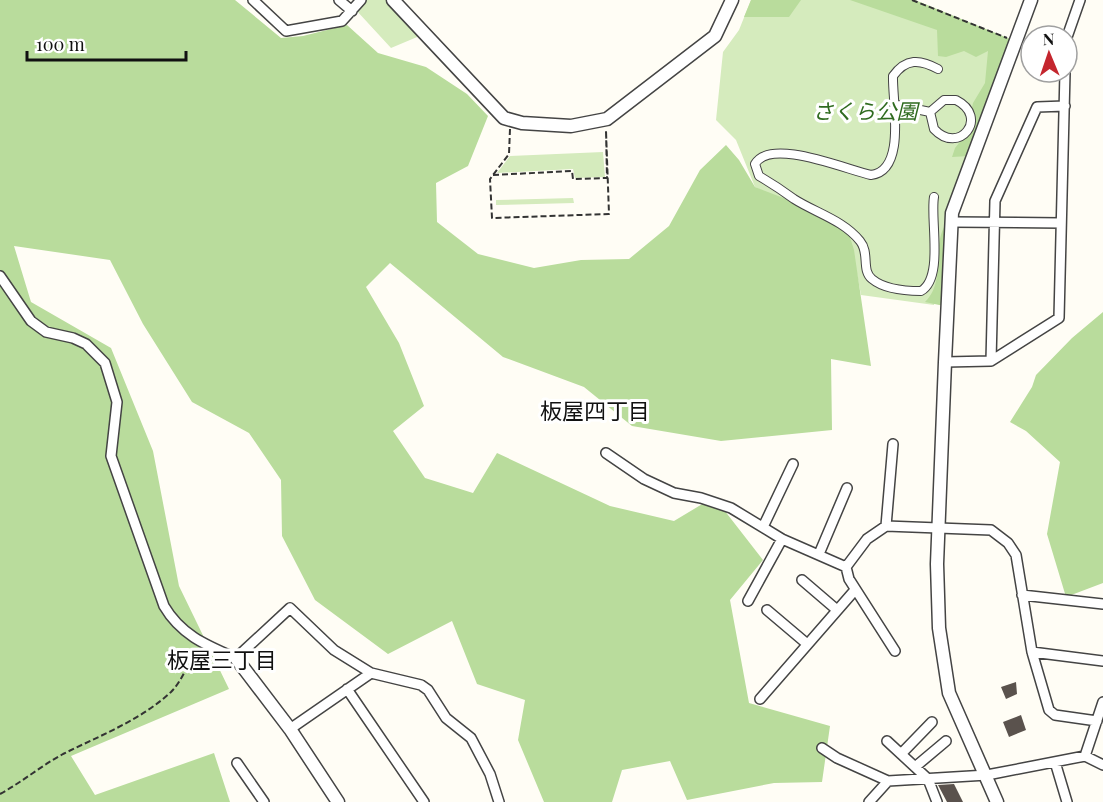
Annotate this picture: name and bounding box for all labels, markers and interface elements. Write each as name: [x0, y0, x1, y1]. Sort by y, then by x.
scale bar: [27, 24, 186, 62]
north arrow: [1019, 24, 1079, 84]
text: N: [1042, 28, 1055, 49]
text: 100 m: [36, 32, 85, 56]
park label: さくら公園: [813, 96, 920, 124]
district label: 板屋四丁目: [540, 395, 650, 425]
district label: 板屋三丁目: [167, 644, 277, 674]

